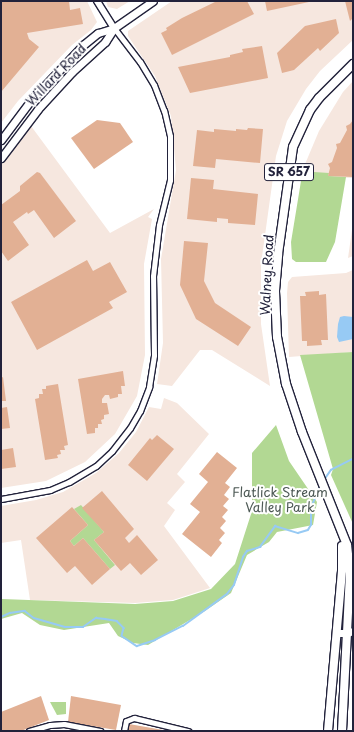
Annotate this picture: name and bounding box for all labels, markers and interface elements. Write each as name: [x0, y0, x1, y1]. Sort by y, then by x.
street label: Willard Road: [22, 40, 90, 110]
road number: SR 657: [263, 162, 315, 182]
street label: Walney Road: [257, 234, 277, 316]
park label: Flatlick Stream Valley Park: [232, 485, 328, 516]

